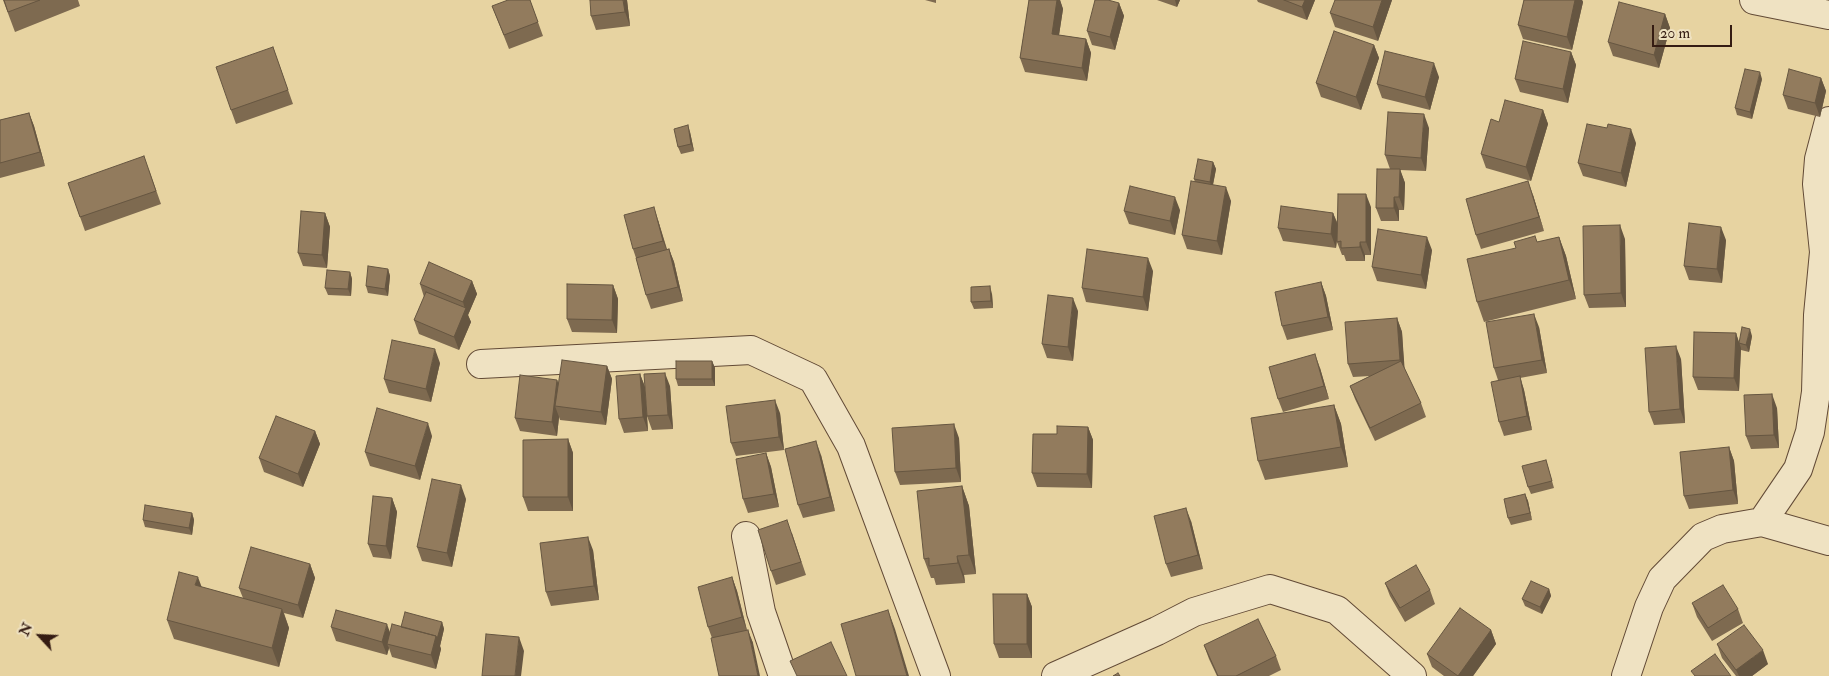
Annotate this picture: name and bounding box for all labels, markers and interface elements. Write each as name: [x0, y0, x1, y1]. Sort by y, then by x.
scale bar: [1654, 15, 1734, 47]
text: 20 m: [1660, 24, 1690, 43]
north arrow: [15, 611, 65, 661]
text: N: [16, 620, 36, 639]

